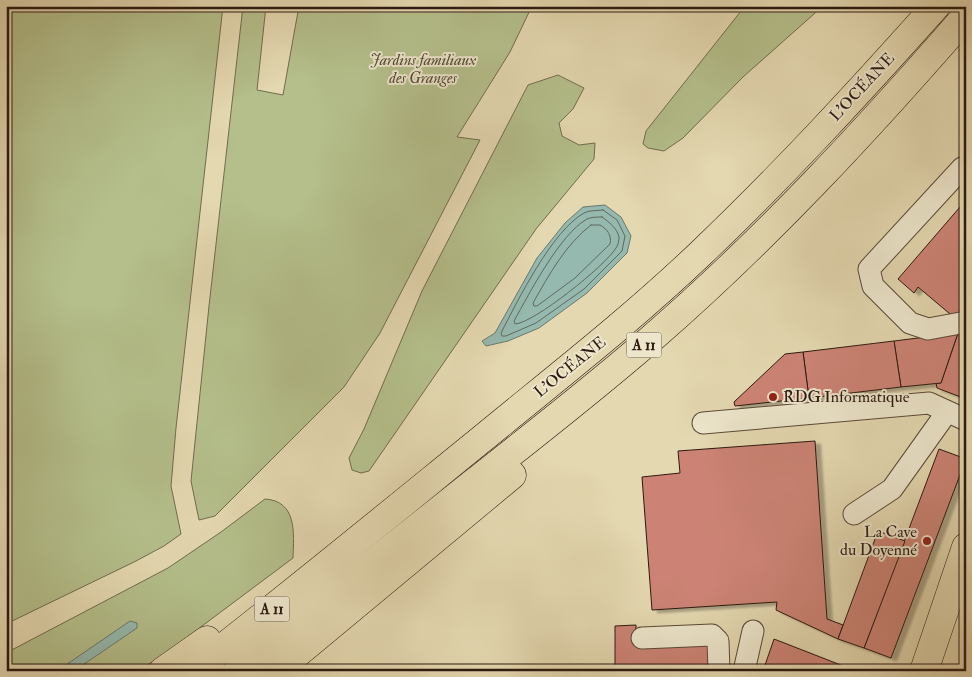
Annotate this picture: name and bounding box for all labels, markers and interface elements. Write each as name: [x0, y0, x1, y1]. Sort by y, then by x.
street label: L’OCÉANE: [824, 48, 899, 125]
park label: Jardins familiaux des Granges: [370, 50, 476, 88]
street label: L’OCÉANE: [529, 331, 610, 402]
road number: A 11: [626, 332, 662, 358]
place label: RDG Informatique: [783, 387, 910, 407]
marker: RDG Informatique: [767, 391, 779, 403]
place label: La Cave du Doyenné: [840, 522, 917, 560]
marker: La Cave du Doyenné: [921, 535, 933, 547]
road number: A 11: [254, 596, 290, 622]

